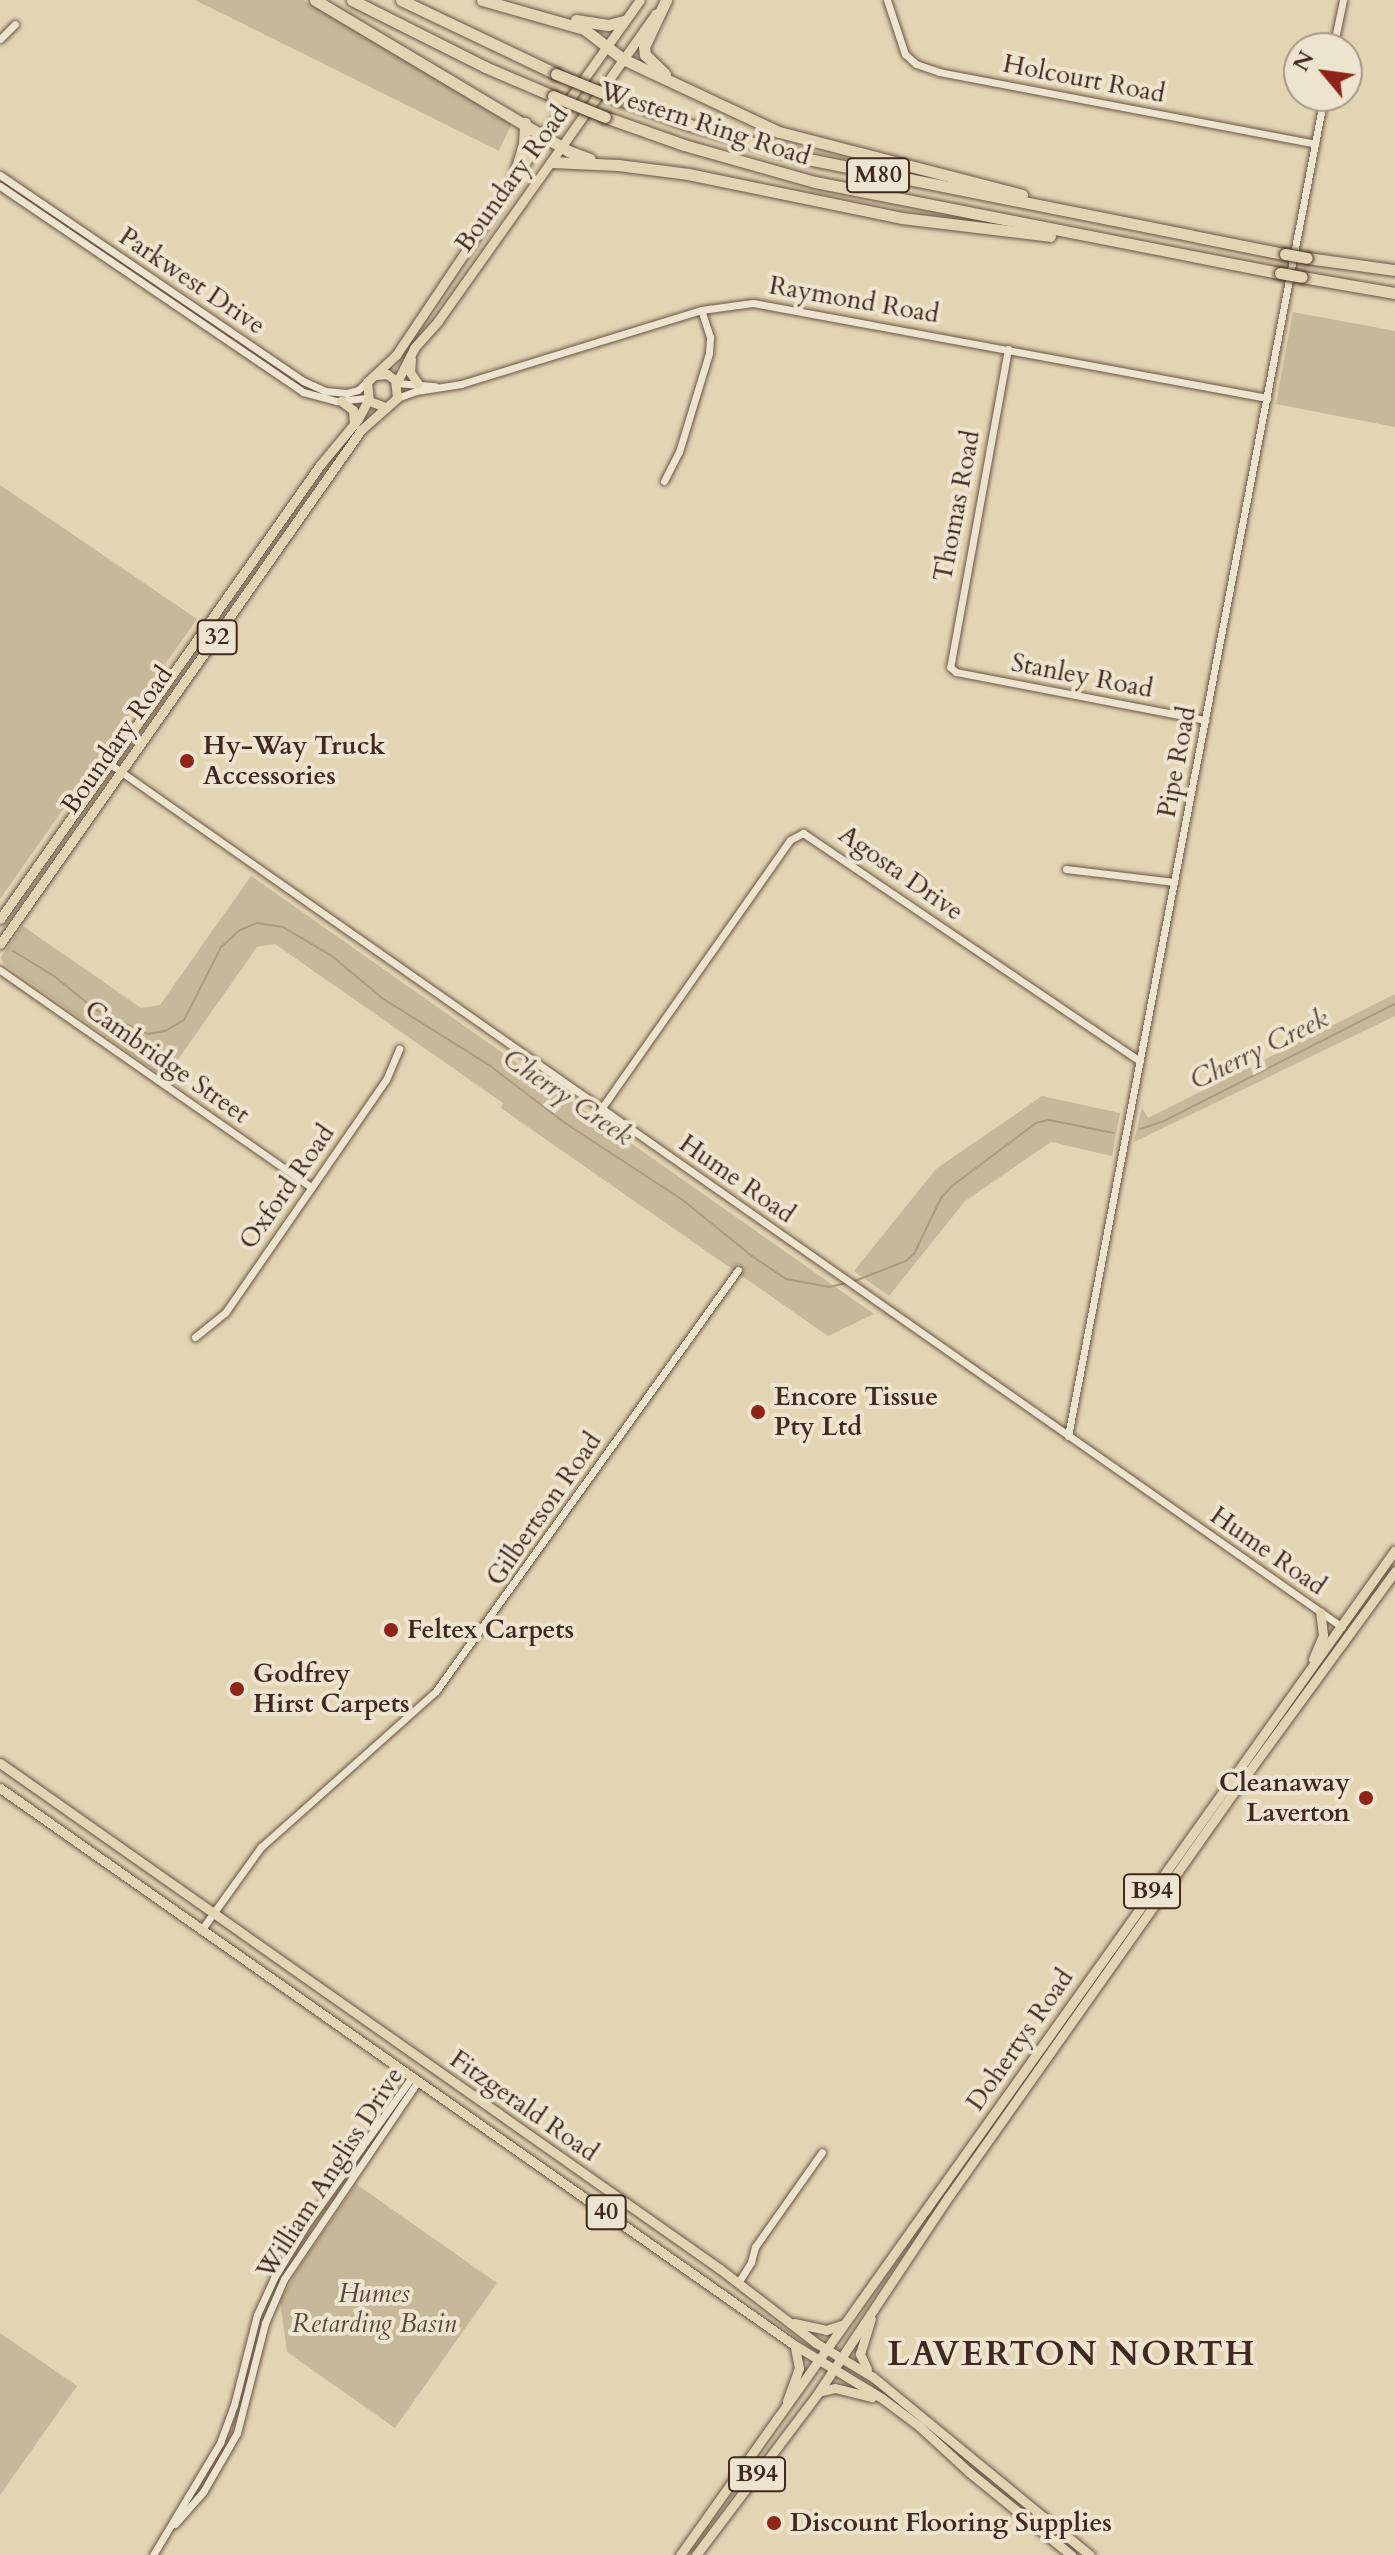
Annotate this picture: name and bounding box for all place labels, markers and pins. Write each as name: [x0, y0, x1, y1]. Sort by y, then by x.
place label: Hy-Way Truck Accessories: [203, 730, 386, 792]
marker: Hy-Way Truck Accessories: [178, 752, 196, 770]
place label: Encore Tissue Pty Ltd: [774, 1381, 938, 1442]
marker: Encore Tissue Pty Ltd: [749, 1403, 767, 1421]
place label: Feltex Carpets: [407, 1614, 574, 1646]
marker: Feltex Carpets: [382, 1621, 400, 1639]
place label: Godfrey Hirst Carpets: [253, 1658, 410, 1720]
marker: Godfrey Hirst Carpets: [228, 1680, 246, 1698]
place label: Cleanaway Laverton: [1219, 1767, 1350, 1828]
marker: Cleanaway Laverton: [1357, 1789, 1375, 1807]
place label: Discount Flooring Supplies: [790, 2507, 1112, 2539]
marker: Discount Flooring Supplies: [765, 2514, 783, 2532]

